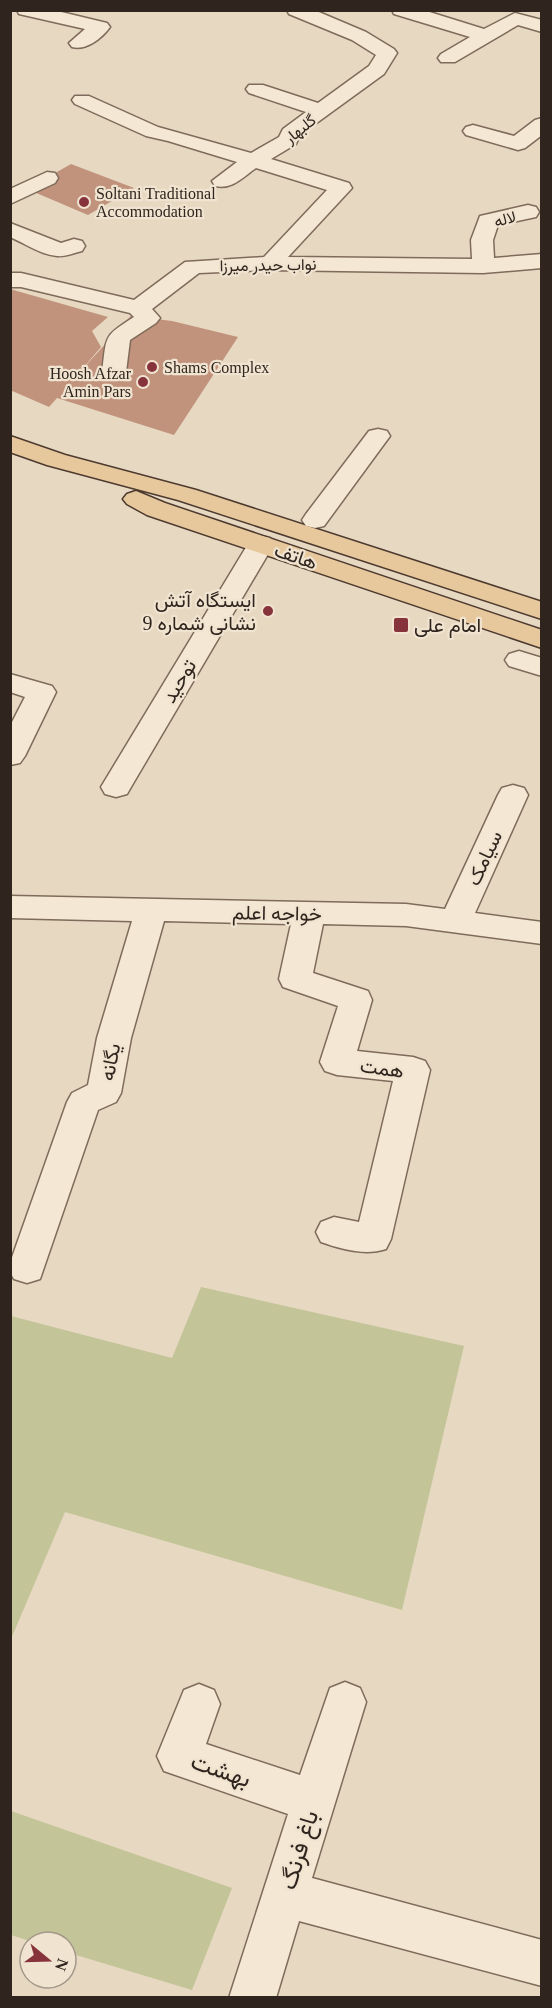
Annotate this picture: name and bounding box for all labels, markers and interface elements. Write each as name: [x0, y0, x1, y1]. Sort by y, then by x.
street label: گلبهار: [280, 111, 320, 149]
place label: Soltani Traditional Accommodation: [96, 185, 216, 220]
marker: Soltani Traditional Accommodation: [77, 195, 91, 209]
street label: لاله: [492, 208, 518, 230]
street label: نواب حیدر میرزا: [219, 256, 317, 276]
place label: Shams Complex: [164, 359, 269, 377]
marker: Shams Complex: [145, 360, 159, 374]
place label: Hoosh Afzar Amin Pars: [50, 365, 132, 400]
marker: Hoosh Afzar Amin Pars: [136, 375, 150, 389]
street label: هاتف: [272, 538, 320, 574]
place label: ایستگاه آتش نشانی شماره 9: [142, 589, 256, 636]
marker: ایستگاه آتش نشانی شماره 9: [261, 604, 275, 618]
place label: امام علی: [414, 614, 481, 638]
marker: امام علی: [392, 616, 410, 634]
street label: توحید: [158, 655, 202, 708]
street label: سیامک: [462, 827, 507, 889]
street label: خواجه اعلم: [232, 901, 322, 927]
street label: یگانه: [96, 1041, 125, 1083]
street label: همت: [359, 1054, 405, 1082]
street label: بهشت: [187, 1748, 254, 1794]
street label: باغ فرنگ: [275, 1807, 326, 1893]
north arrow: [18, 1930, 78, 1990]
text: N: [52, 1956, 72, 1973]

